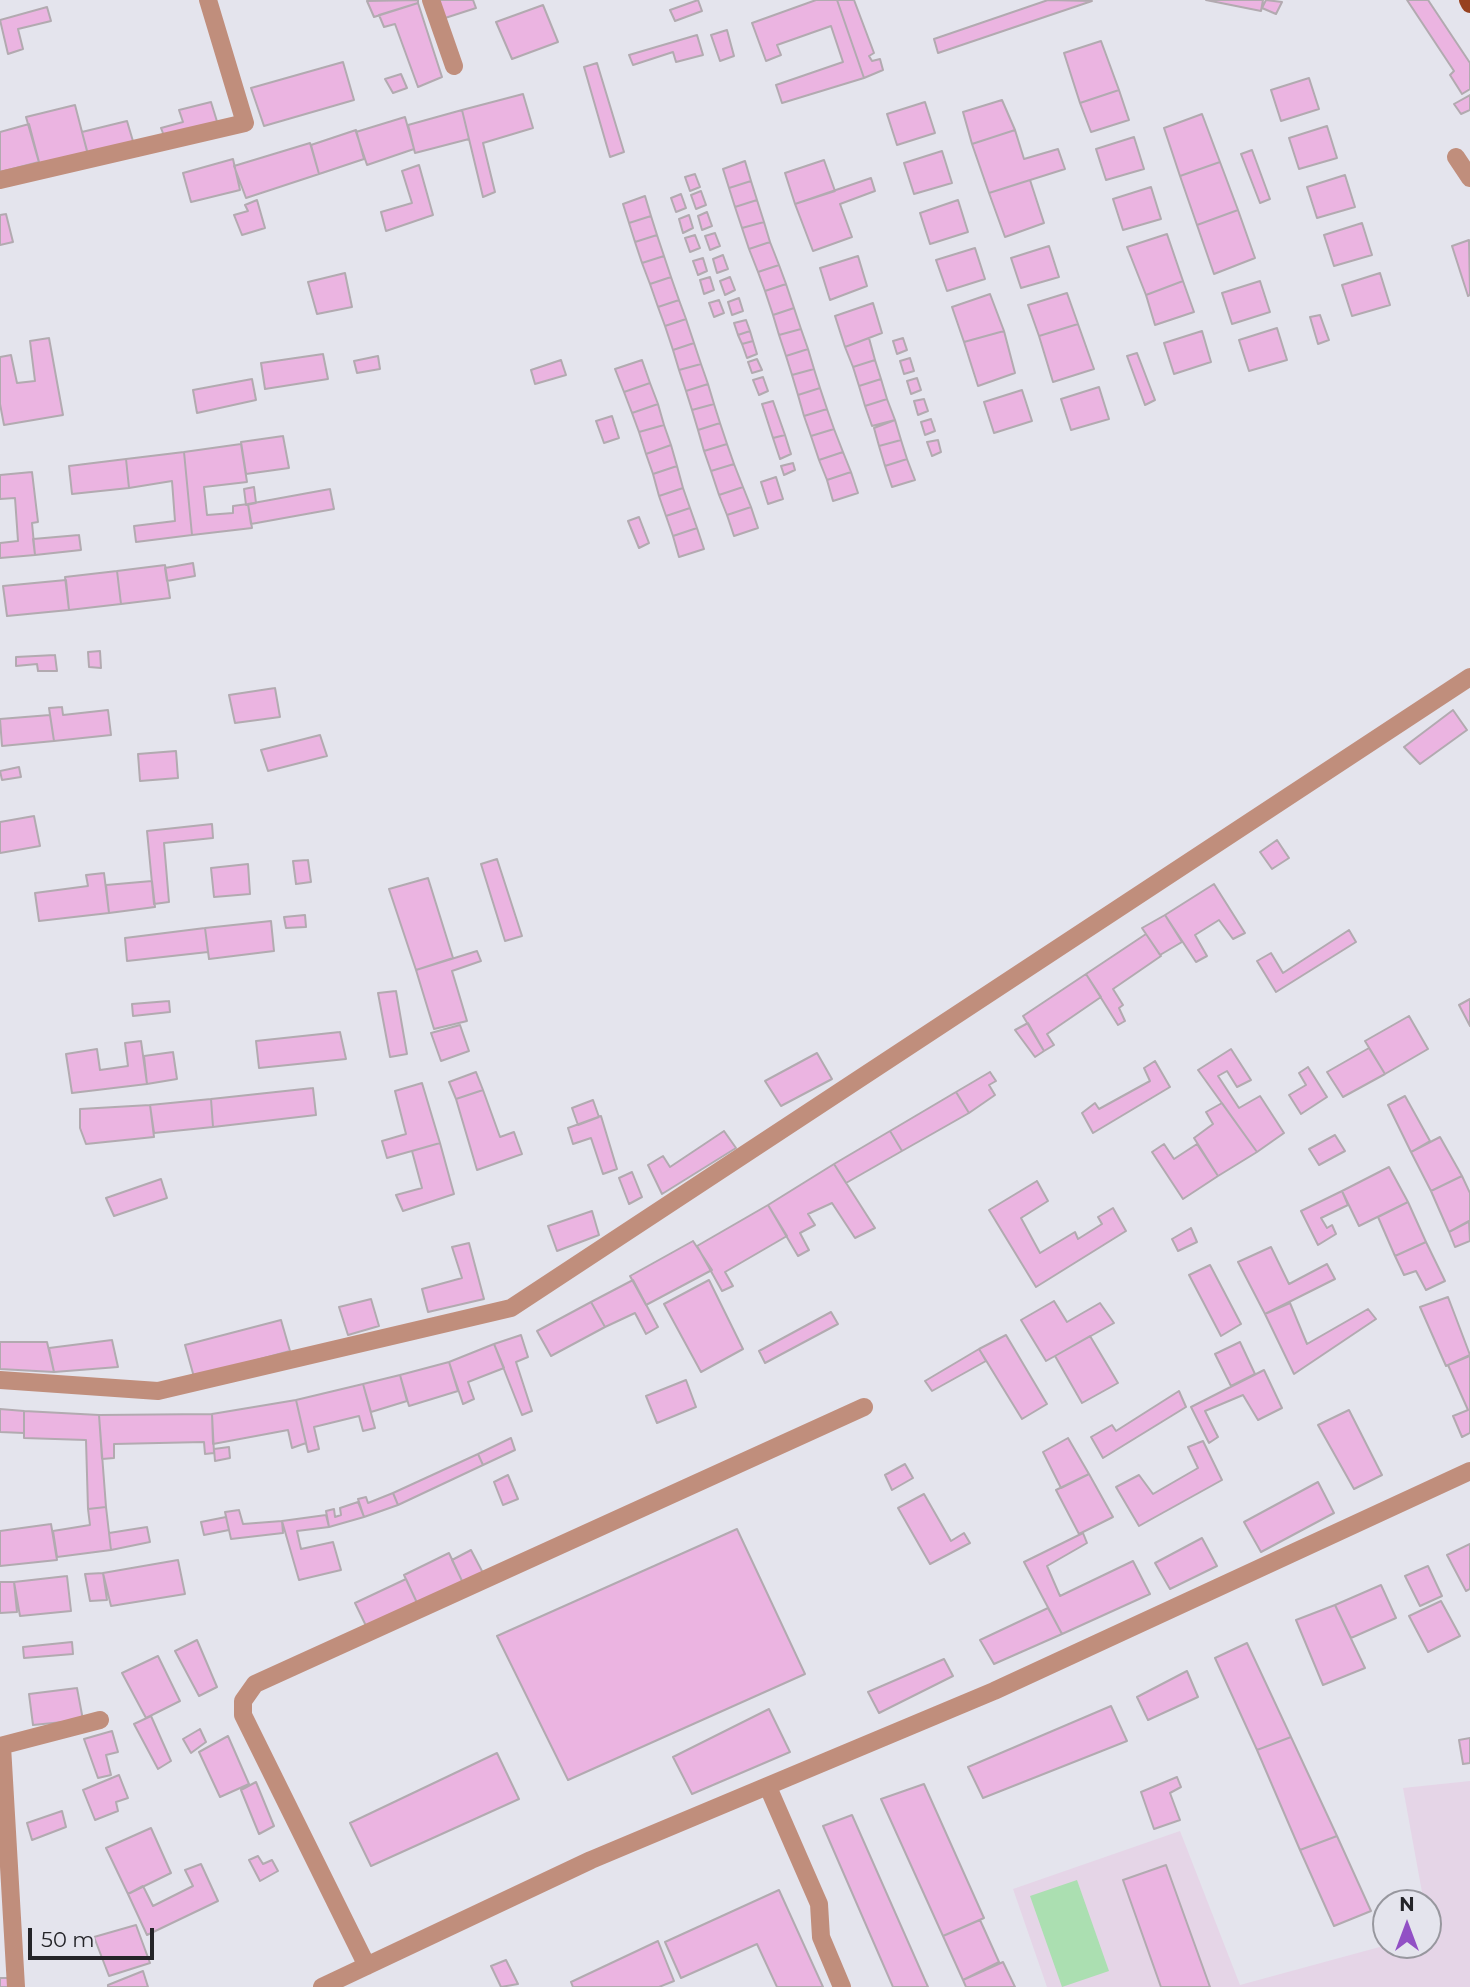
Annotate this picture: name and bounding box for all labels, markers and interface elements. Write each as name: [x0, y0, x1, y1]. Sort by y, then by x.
north arrow: [1372, 1889, 1442, 1959]
text: N: [1399, 1893, 1415, 1916]
scale bar: [32, 1913, 158, 1957]
text: 50 m: [41, 1927, 95, 1952]

